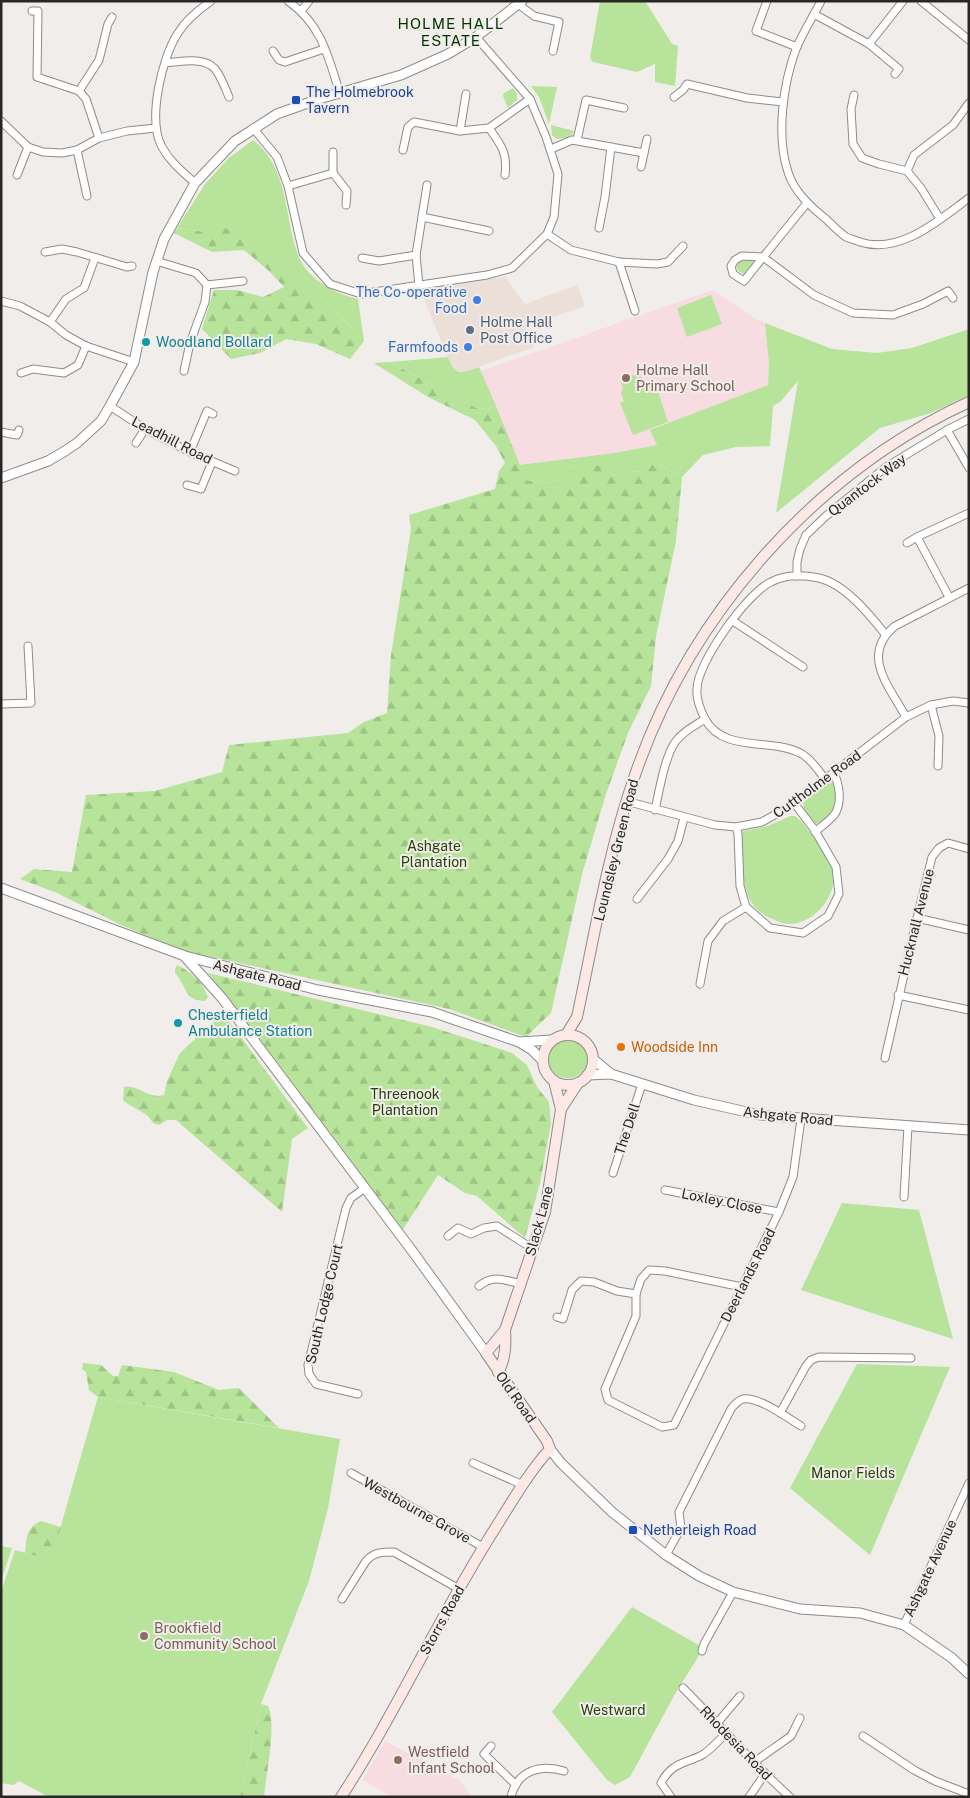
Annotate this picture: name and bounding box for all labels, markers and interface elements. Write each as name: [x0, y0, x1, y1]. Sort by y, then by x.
district label: HOLME HALL ESTATE: [398, 15, 504, 49]
place label: The Holmebrook Tavern: [306, 84, 414, 116]
marker: The Holmebrook Tavern: [290, 94, 302, 106]
place label: The Co-operative Food: [356, 284, 467, 316]
marker: The Co-operative Food: [471, 294, 483, 306]
place label: Holme Hall Post Office: [480, 314, 553, 346]
marker: Holme Hall Post Office: [464, 324, 476, 336]
place label: Woodland Bollard: [156, 334, 272, 350]
marker: Woodland Bollard: [140, 336, 152, 348]
place label: Farmfoods: [388, 339, 458, 355]
marker: Farmfoods: [462, 341, 474, 353]
place label: Holme Hall Primary School: [636, 362, 735, 394]
marker: Holme Hall Primary School: [620, 372, 632, 384]
street label: Leadhill Road: [129, 413, 215, 467]
street label: Quantock Way: [825, 450, 910, 520]
street label: Cuttholme Road: [770, 747, 864, 821]
street label: Loundsley Green Road: [591, 777, 641, 923]
park label: Ashgate Plantation: [401, 838, 467, 870]
street label: Hucknall Avenue: [895, 867, 937, 977]
street label: Ashgate Road: [211, 956, 303, 994]
place label: Chesterfield Ambulance Station: [188, 1007, 312, 1039]
marker: Chesterfield Ambulance Station: [172, 1017, 184, 1029]
place label: Woodside Inn: [631, 1039, 718, 1055]
marker: Woodside Inn: [615, 1041, 627, 1053]
park label: Threenook Plantation: [370, 1086, 440, 1118]
street label: The Dell: [611, 1101, 643, 1157]
street label: Ashgate Road: [742, 1103, 834, 1129]
street label: Slack Lane: [522, 1184, 556, 1258]
street label: Loxley Close: [680, 1185, 764, 1217]
street label: Deerlands Road: [717, 1225, 779, 1325]
street label: South Lodge Court: [302, 1242, 346, 1366]
street label: Old Road: [493, 1368, 539, 1426]
park label: Manor Fields: [811, 1465, 895, 1481]
street label: Westbourne Grove: [360, 1474, 474, 1546]
street label: Ashgate Avenue: [900, 1517, 960, 1619]
place label: Netherleigh Road: [643, 1522, 757, 1538]
marker: Netherleigh Road: [627, 1524, 639, 1536]
street label: Storrs Road: [416, 1583, 468, 1657]
place label: Brookfield Community School: [154, 1620, 277, 1652]
marker: Brookfield Community School: [138, 1630, 150, 1642]
park label: Westward: [580, 1702, 646, 1718]
street label: Rhodesia Road: [697, 1703, 775, 1783]
place label: Westfield Infant School: [408, 1744, 495, 1776]
marker: Westfield Infant School: [392, 1754, 404, 1766]

